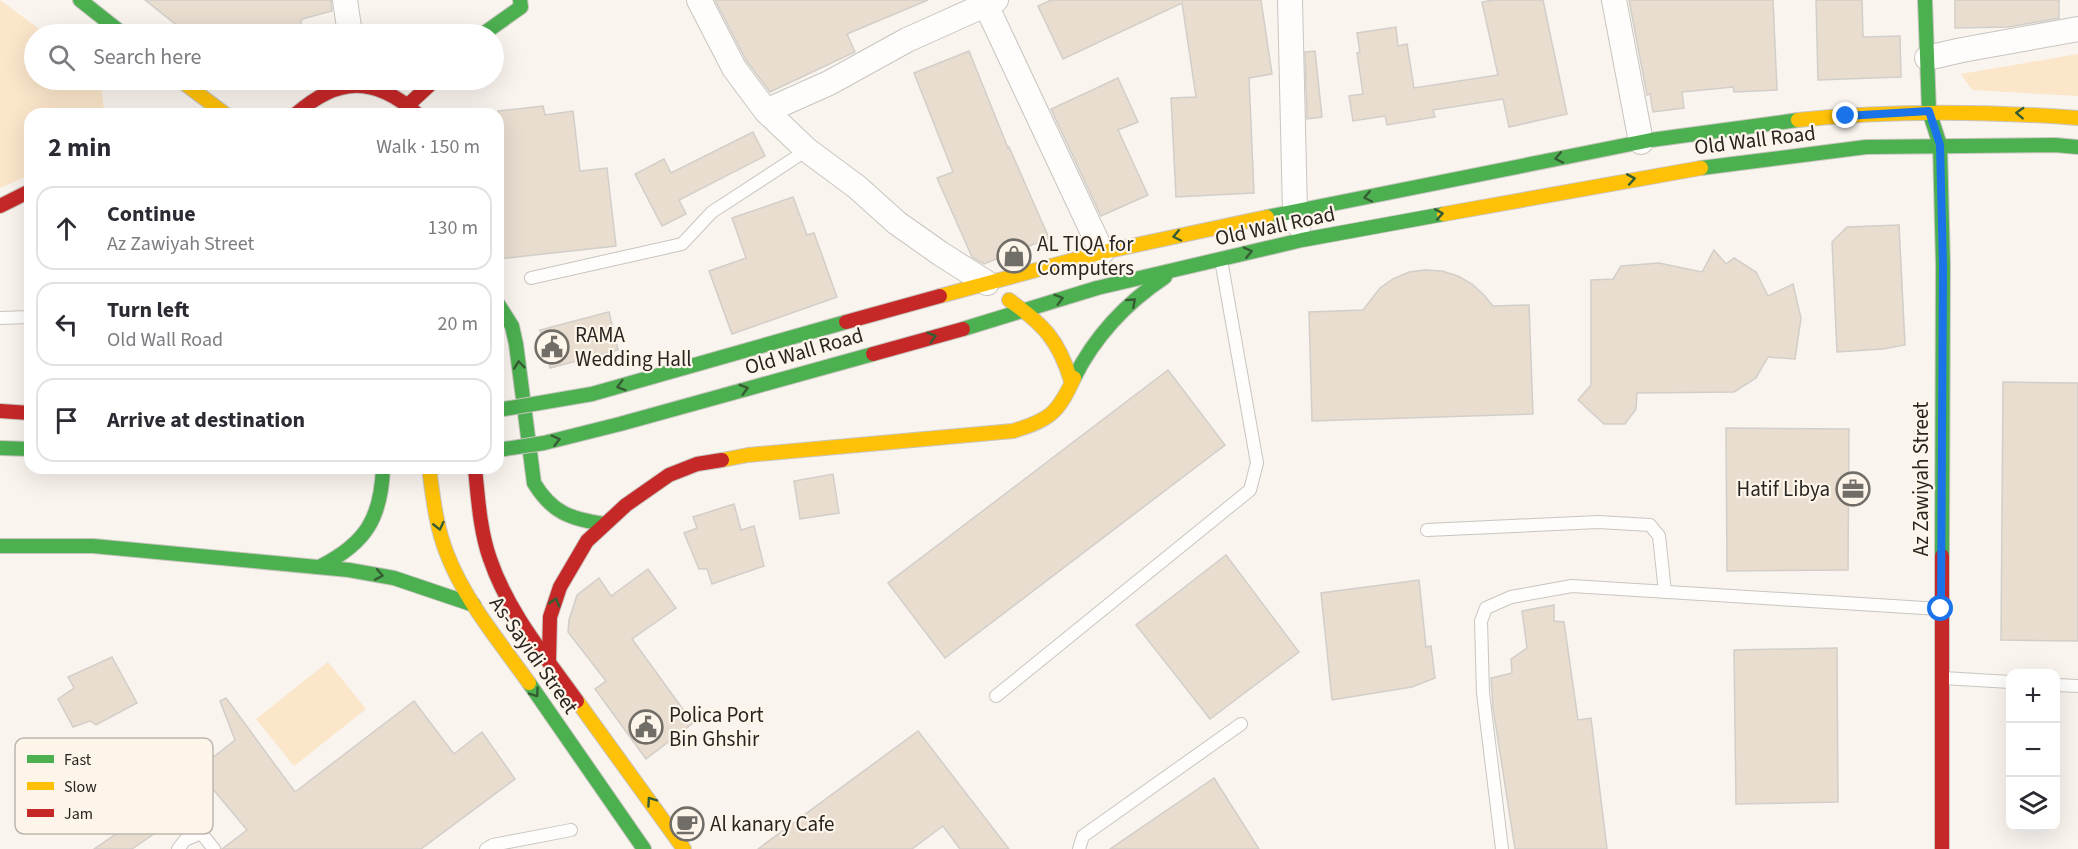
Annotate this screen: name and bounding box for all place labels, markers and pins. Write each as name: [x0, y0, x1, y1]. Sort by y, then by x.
place label: AL TIQA for Computers: [1037, 229, 1134, 283]
shop icon: AL TIQA for Computers: [996, 238, 1032, 274]
place label: RAMA Wedding Hall: [575, 320, 692, 374]
public building icon: RAMA Wedding Hall: [534, 329, 570, 365]
office icon: Hatif Libya: [1835, 471, 1871, 507]
place label: Hatif Libya: [1737, 474, 1830, 504]
place label: Polica Port Bin Ghshir: [669, 700, 764, 754]
public building icon: Polica Port Bin Ghshir: [628, 709, 664, 745]
cafe icon: Al kanary Cafe: [669, 806, 705, 842]
place label: Al kanary Cafe: [710, 809, 835, 839]

